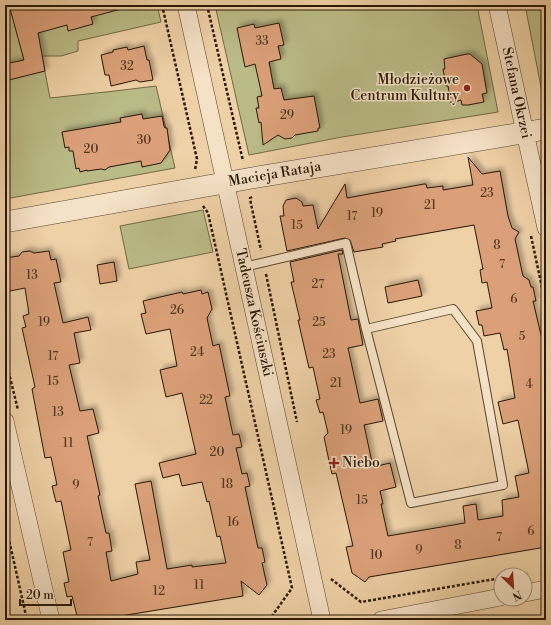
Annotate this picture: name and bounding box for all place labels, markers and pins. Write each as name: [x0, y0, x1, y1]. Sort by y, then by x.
place label: Młodzieżowe Centrum Kultury: [351, 71, 459, 105]
marker: Młodzieżowe Centrum Kultury: [462, 83, 472, 93]
place label: Niebo: [342, 454, 380, 472]
marker: Niebo: [329, 458, 339, 468]

